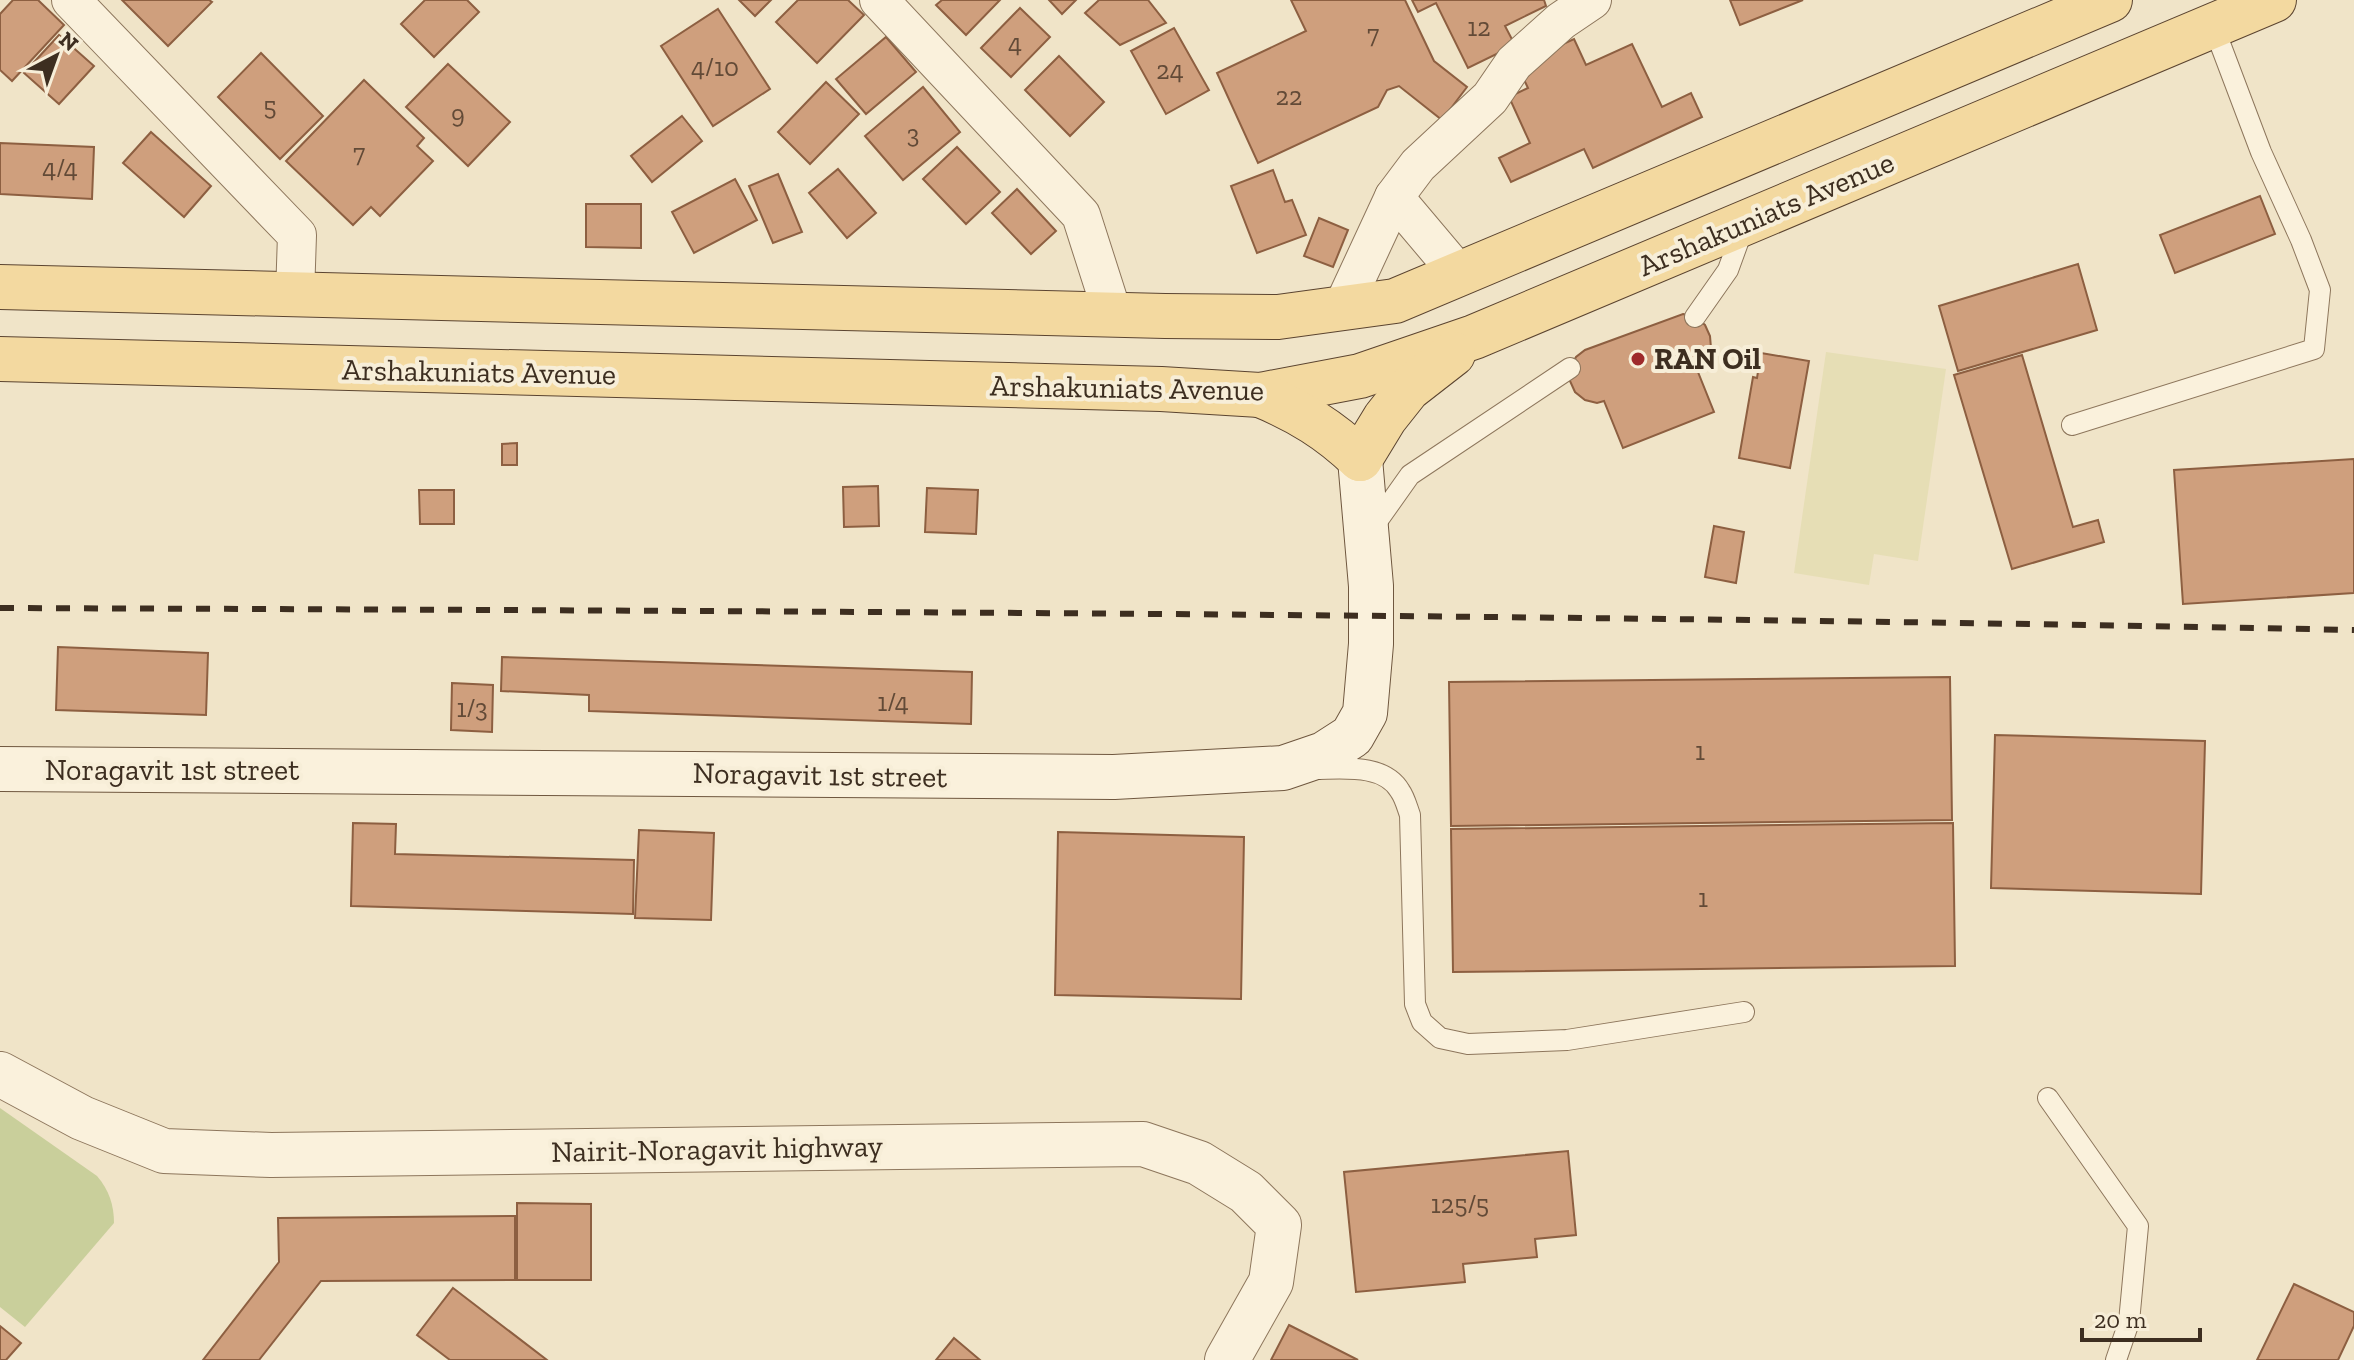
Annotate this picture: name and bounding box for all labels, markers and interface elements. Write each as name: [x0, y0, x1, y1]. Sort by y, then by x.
house number: 12: [1467, 11, 1491, 43]
north arrow: [16, 16, 96, 96]
house number: 7: [1367, 18, 1379, 50]
text: N: [54, 26, 84, 57]
house number: 4: [1008, 27, 1022, 59]
house number: 4/10: [691, 51, 739, 83]
house number: 24: [1156, 54, 1184, 86]
house number: 22: [1276, 80, 1302, 112]
house number: 5: [263, 90, 277, 122]
house number: 9: [451, 98, 465, 130]
house number: 3: [907, 118, 919, 150]
house number: 7: [353, 137, 365, 169]
street label: Arshakuniats Avenue: [1633, 144, 1899, 284]
house number: 4/4: [42, 152, 78, 184]
place label: RAN Oil: [1654, 341, 1761, 377]
marker: RAN Oil: [1629, 350, 1647, 368]
street label: Arshakuniats Avenue: [342, 352, 616, 392]
street label: Arshakuniats Avenue: [990, 368, 1264, 408]
house number: 1/4: [877, 686, 909, 718]
house number: 1/3: [456, 692, 488, 724]
house number: 1: [1695, 735, 1705, 767]
street label: Noragavit 1st street: [45, 752, 299, 788]
street label: Noragavit 1st street: [692, 755, 948, 795]
house number: 1: [1698, 882, 1708, 914]
street label: Nairit-Noragavit highway: [551, 1128, 884, 1170]
house number: 125/5: [1431, 1188, 1489, 1220]
scale bar: [2082, 1292, 2200, 1342]
text: 20 m: [2094, 1305, 2147, 1334]

